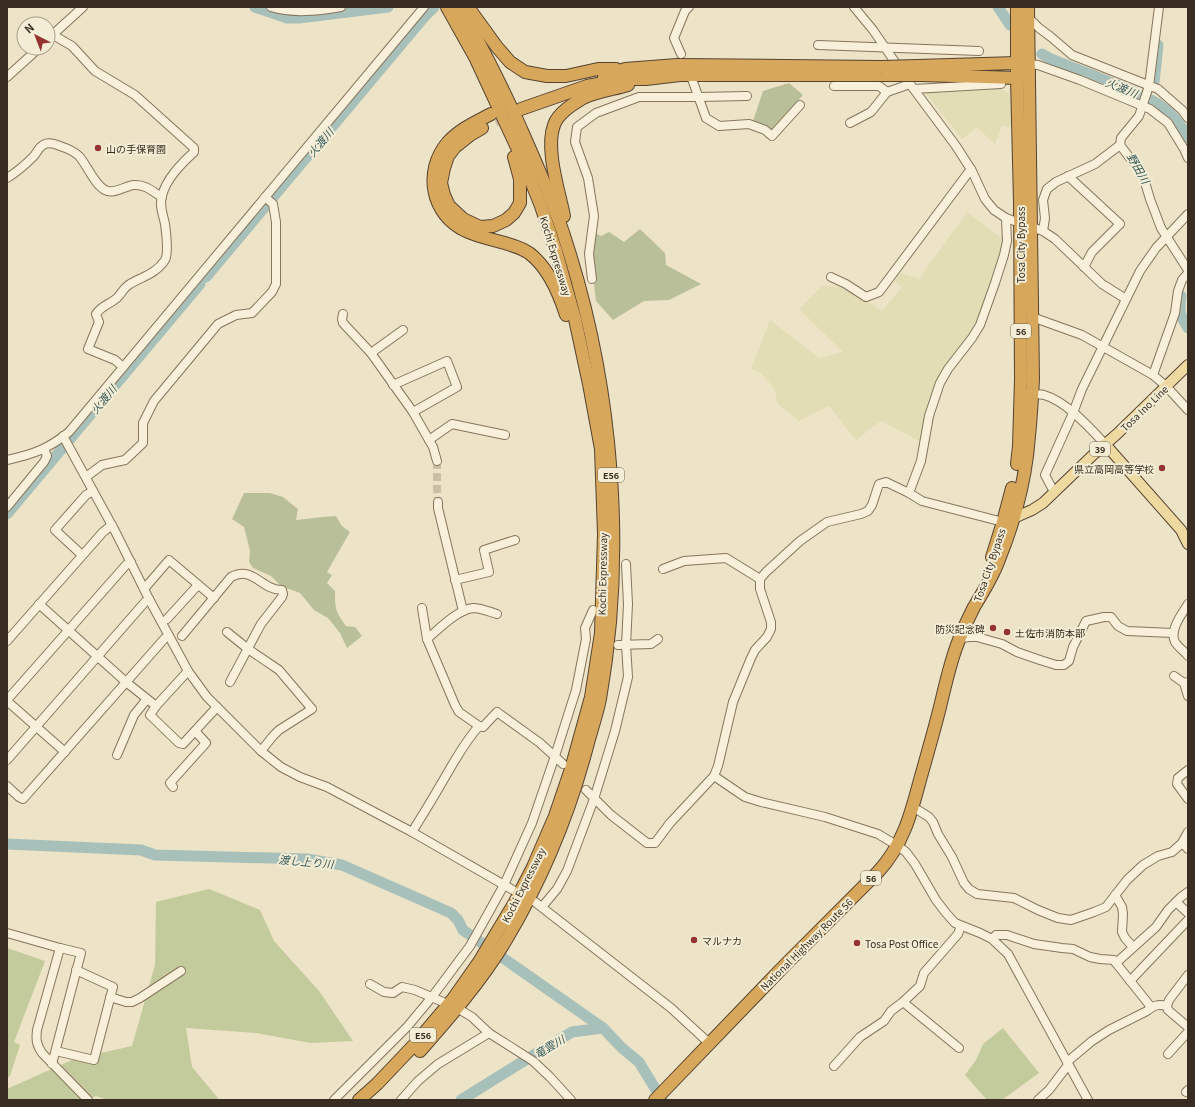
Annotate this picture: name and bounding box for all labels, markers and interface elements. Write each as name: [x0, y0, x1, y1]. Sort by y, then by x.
north arrow: [16, 16, 56, 56]
text: N: [20, 19, 37, 37]
water label: 火渡川: [1104, 73, 1141, 101]
water label: 火渡川: [303, 123, 337, 160]
place label: 山の手保育園: [106, 141, 166, 156]
marker: 山の手保育園: [93, 143, 103, 153]
water label: 野田川: [1124, 150, 1155, 187]
street label: Tosa City Bypass: [1013, 206, 1028, 283]
street label: Kochi Expressway: [537, 214, 575, 298]
road number: 56: [1011, 324, 1031, 338]
water label: 火渡川: [86, 380, 120, 417]
street label: Tosa Ino Line: [1117, 381, 1171, 435]
road number: 39: [1090, 442, 1110, 456]
place label: 県立高岡高等学校: [1074, 461, 1154, 476]
marker: 県立高岡高等学校: [1157, 463, 1167, 473]
road number: E56: [598, 468, 624, 482]
street label: Tosa City Bypass: [969, 526, 1009, 604]
street label: Kochi Expressway: [594, 532, 610, 615]
place label: 防災記念碑: [935, 621, 985, 636]
marker: 防災記念碑: [988, 623, 998, 633]
place label: 土佐市消防本部: [1015, 625, 1085, 640]
marker: 土佐市消防本部: [1002, 627, 1012, 637]
street label: Kochi Expressway: [498, 844, 549, 925]
water label: 渡し上り川: [278, 851, 335, 871]
road number: 56: [861, 871, 881, 885]
street label: National Highway Route 56: [756, 894, 856, 994]
place label: マルナカ: [702, 933, 742, 948]
marker: マルナカ: [689, 935, 699, 945]
place label: Tosa Post Office: [865, 936, 939, 951]
marker: Tosa Post Office: [852, 938, 862, 948]
road number: E56: [410, 1028, 436, 1042]
water label: 竜雲川: [531, 1030, 568, 1061]

